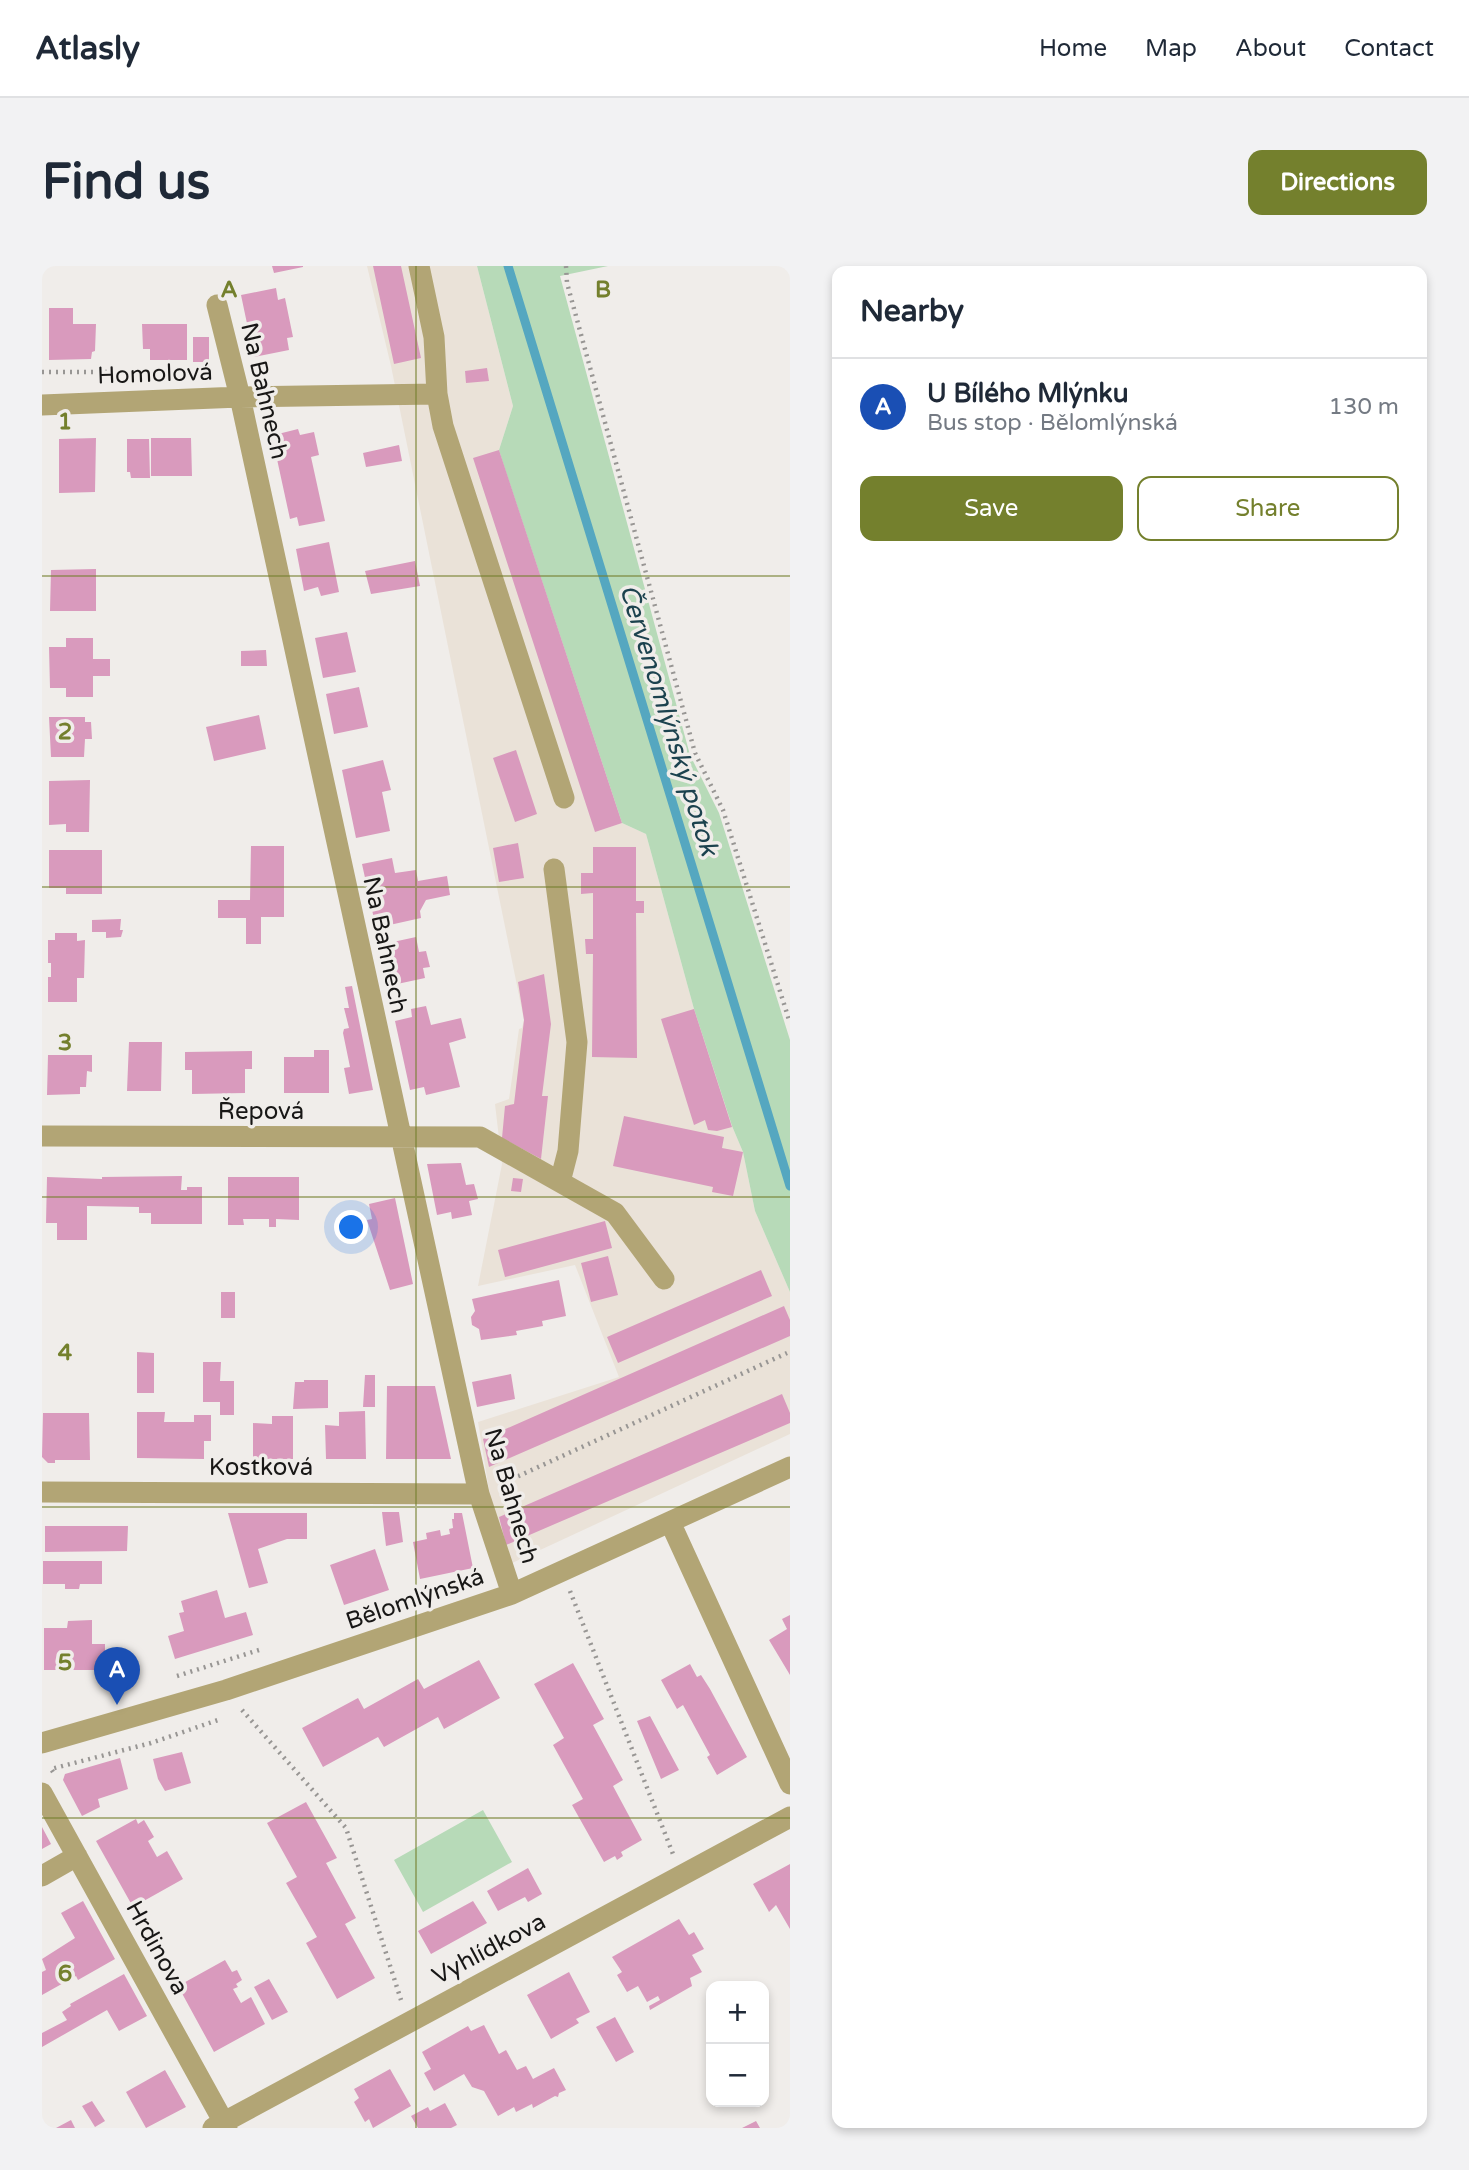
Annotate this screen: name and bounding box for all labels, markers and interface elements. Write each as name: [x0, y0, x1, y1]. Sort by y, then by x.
text: Atlasly: [35, 29, 140, 68]
text: Home: [1039, 34, 1107, 63]
text: Map: [1145, 34, 1197, 63]
text: About: [1235, 34, 1306, 63]
text: Contact: [1344, 34, 1434, 63]
button: Directions: [1248, 150, 1427, 215]
text: Find us: [42, 153, 210, 212]
text: A: [220, 276, 238, 304]
text: B: [595, 276, 611, 304]
text: Nearby: [860, 293, 964, 330]
street label: Na Bahnech: [234, 320, 294, 462]
street label: Homolová: [97, 357, 213, 391]
text: U Bílého Mlýnku: [927, 378, 1128, 409]
text: A: [874, 393, 892, 421]
text: 130 m: [1329, 393, 1399, 421]
text: 1: [58, 408, 72, 436]
text: Bus stop · Bělomlýnská: [927, 409, 1178, 437]
button: Save: [860, 476, 1123, 541]
button: Share: [1137, 476, 1399, 541]
water label: Červenomlýnský potok: [613, 581, 726, 861]
text: 2: [58, 718, 72, 746]
street label: Na Bahnech: [356, 874, 414, 1016]
text: 3: [58, 1029, 72, 1057]
street label: Řepová: [218, 1097, 304, 1126]
your location: [334, 1210, 368, 1244]
text: 4: [58, 1339, 73, 1367]
street label: Na Bahnech: [478, 1425, 544, 1567]
street label: Kostková: [209, 1453, 313, 1482]
street label: Bělomlýnská: [342, 1562, 488, 1636]
pin: A: [94, 1647, 140, 1705]
text: 5: [58, 1649, 72, 1677]
street label: Hrdinova: [119, 1896, 195, 2000]
street label: Vyhlídkova: [427, 1907, 551, 1991]
text: 6: [58, 1960, 72, 1988]
map controls: [706, 1981, 769, 2107]
button: +: [706, 1981, 769, 2044]
button: −: [706, 2044, 769, 2107]

